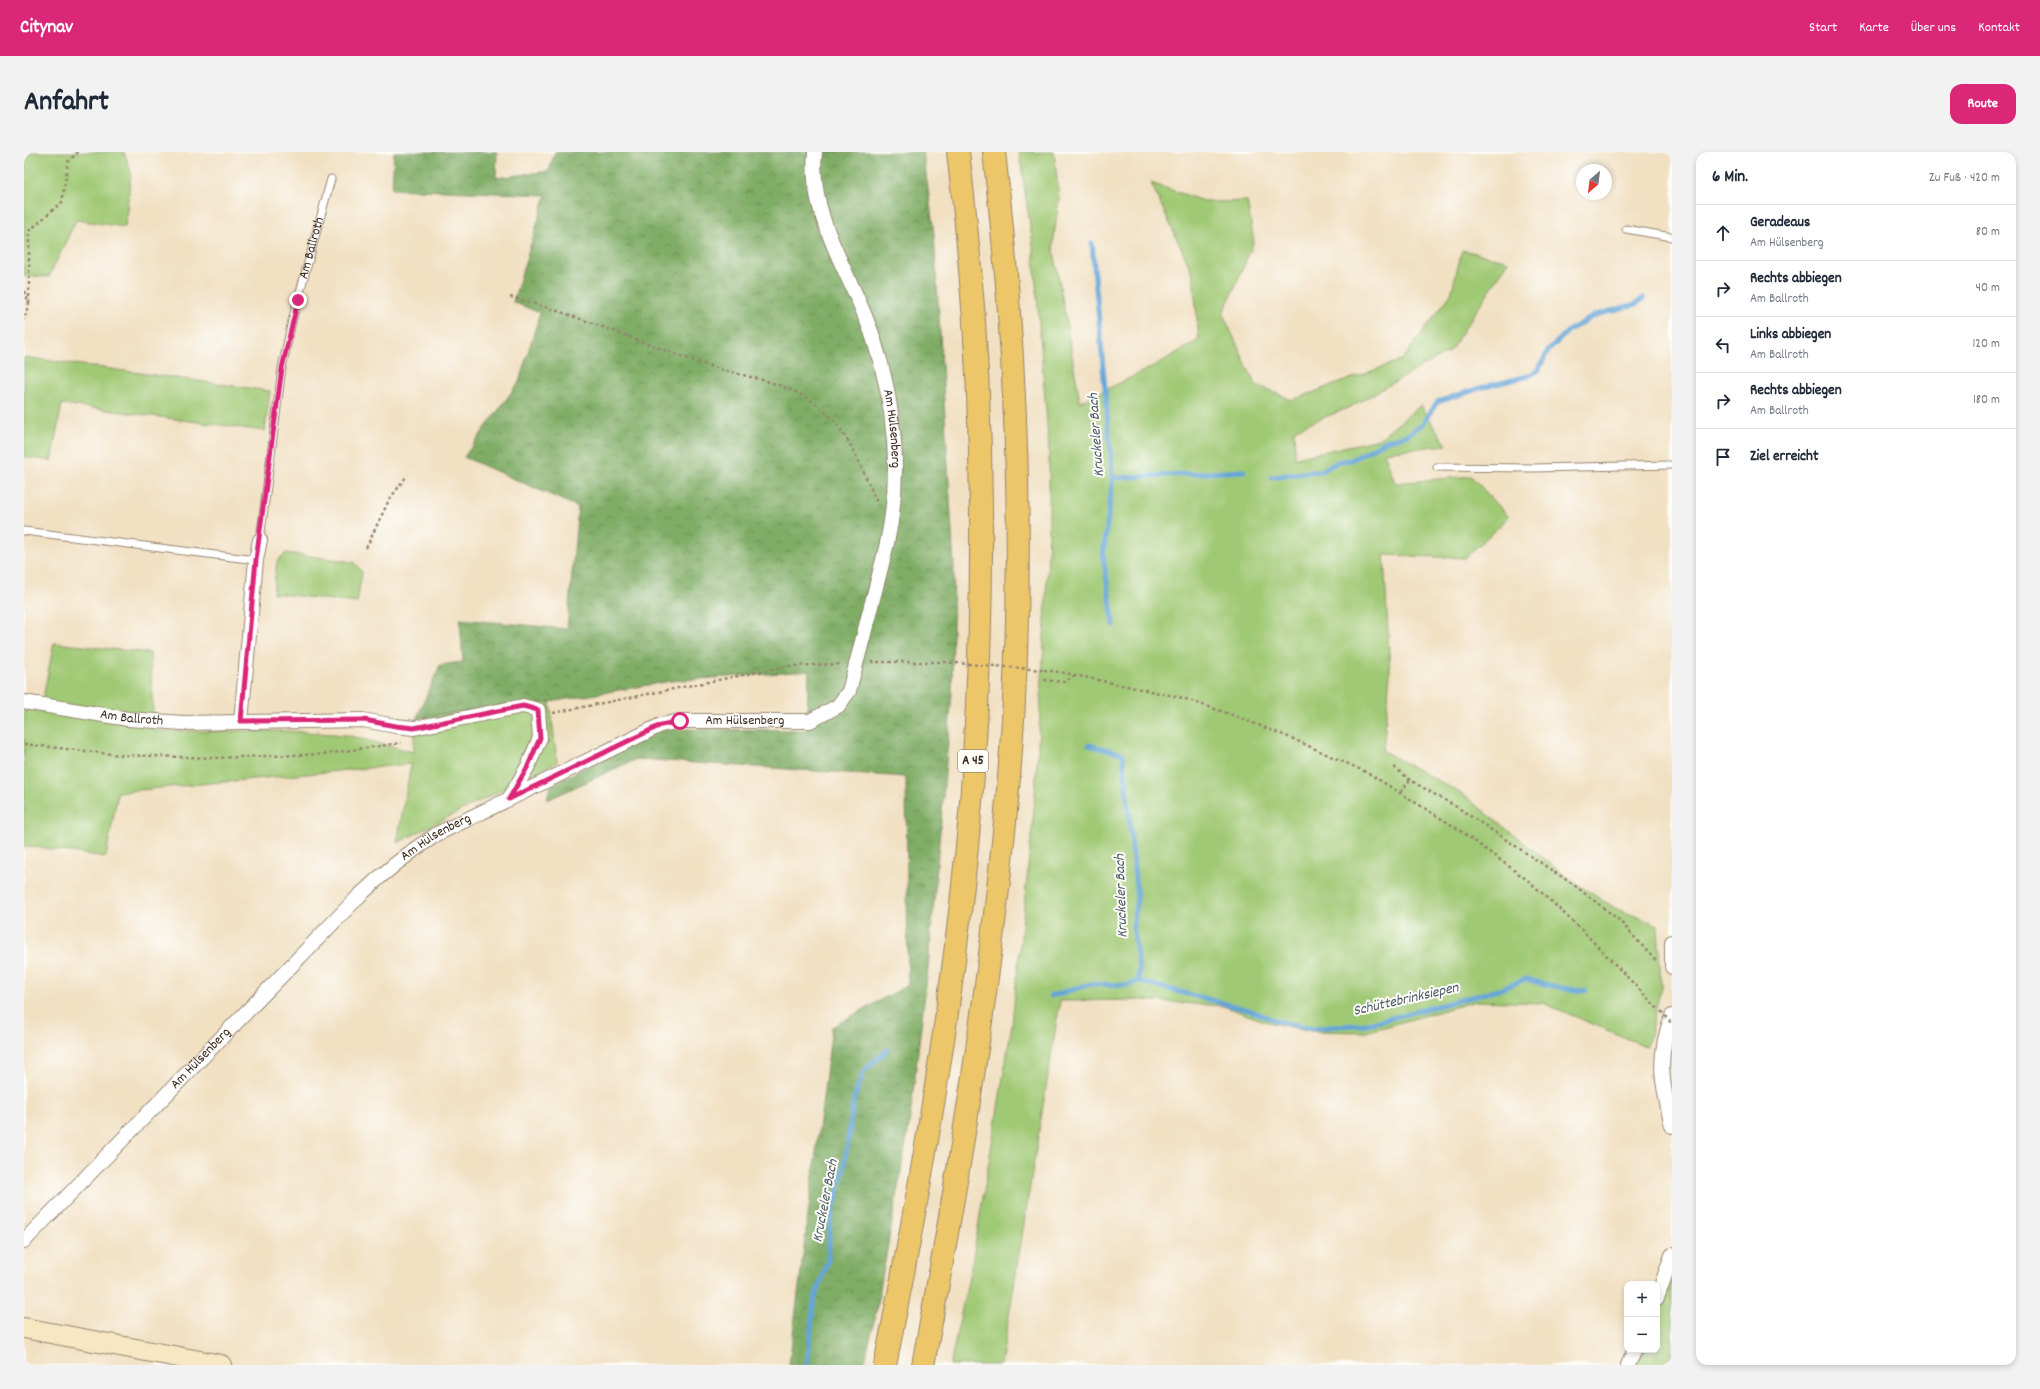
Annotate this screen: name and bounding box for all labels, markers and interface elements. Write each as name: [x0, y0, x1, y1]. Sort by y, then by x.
text: Citynav: [20, 15, 73, 42]
text: Start: [1809, 18, 1837, 38]
text: Karte: [1859, 18, 1889, 38]
text: Über uns: [1911, 18, 1956, 38]
text: Kontakt: [1978, 18, 2020, 38]
text: Anfahrt: [24, 84, 109, 124]
button: Route: [1950, 84, 2016, 124]
north arrow: [1576, 164, 1612, 200]
text: 6 Min.: [1712, 166, 1748, 190]
text: Zu Fuß · 420 m: [1929, 169, 2000, 188]
text: Geradeaus: [1750, 212, 1810, 234]
street label: Am Ballroth: [294, 215, 330, 281]
icon: ahead: [1712, 222, 1734, 244]
text: 80 m: [1976, 223, 2000, 242]
text: Am Hülsenberg: [1750, 234, 1823, 253]
text: Rechts abbiegen: [1750, 268, 1842, 290]
icon: right: [1712, 278, 1734, 300]
text: 40 m: [1976, 279, 2000, 298]
text: Am Ballroth: [1750, 290, 1809, 309]
route end: [289, 291, 307, 309]
text: Links abbiegen: [1750, 324, 1831, 346]
icon: left: [1712, 334, 1734, 356]
text: 120 m: [1972, 335, 2000, 354]
text: Am Ballroth: [1750, 346, 1809, 365]
text: Rechts abbiegen: [1750, 380, 1842, 402]
street label: Am Hülsenberg: [877, 388, 905, 468]
icon: right: [1712, 390, 1734, 412]
water label: Kruckeler Bach: [1083, 391, 1111, 478]
text: 180 m: [1973, 391, 2000, 410]
text: Am Ballroth: [1750, 402, 1809, 421]
icon: arrive: [1712, 446, 1734, 468]
text: Ziel erreicht: [1750, 446, 1818, 468]
street label: Am Ballroth: [99, 705, 164, 732]
street label: Am Hülsenberg: [705, 711, 784, 731]
route start: [671, 712, 689, 730]
road number: A 45: [958, 750, 988, 772]
street label: Am Hülsenberg: [396, 809, 475, 866]
water label: Kruckeler Bach: [1110, 853, 1134, 938]
water label: Schüttebrinksiepen: [1351, 977, 1462, 1023]
street label: Am Hülsenberg: [166, 1023, 236, 1094]
water label: Kruckeler Bach: [807, 1157, 845, 1244]
map controls: [1624, 1281, 1660, 1353]
button: +: [1624, 1281, 1660, 1317]
button: −: [1624, 1317, 1660, 1353]

